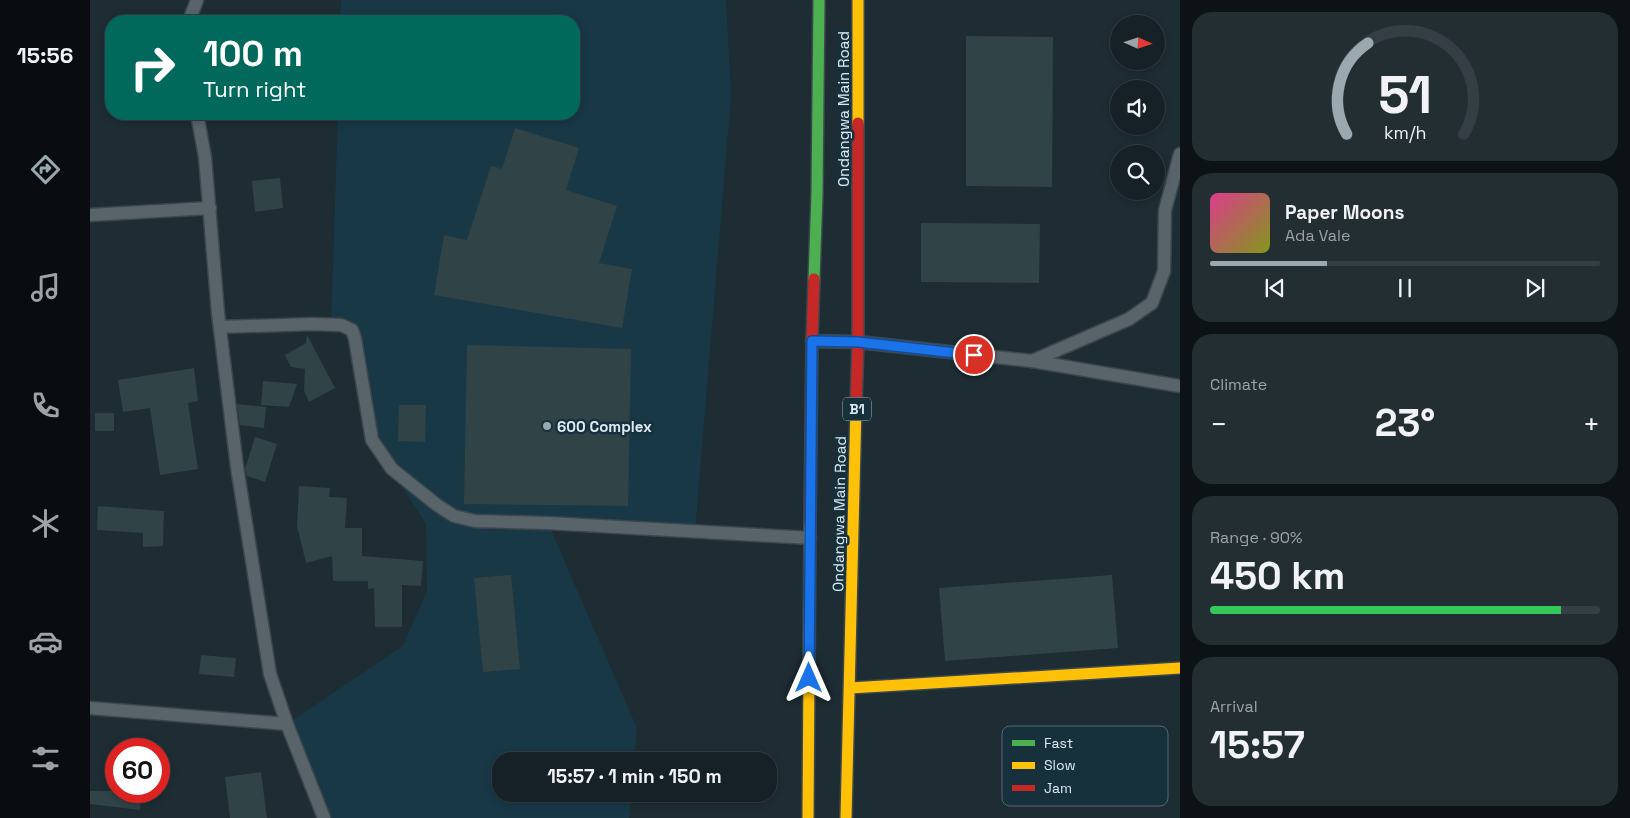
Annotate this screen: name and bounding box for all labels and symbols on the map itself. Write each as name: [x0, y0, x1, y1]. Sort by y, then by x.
north arrow: [1110, 15, 1165, 70]
street label: Ondangwa Main Road: [834, 31, 853, 187]
pin: [953, 334, 995, 376]
road number: B1: [843, 398, 871, 420]
place label: 600 Complex: [557, 417, 652, 436]
marker: 600 Complex: [541, 420, 553, 432]
street label: Ondangwa Main Road: [828, 436, 850, 592]
position arrow: [782, 651, 834, 703]
legend: [1002, 726, 1168, 806]
text: Fast: [1044, 734, 1073, 752]
speed limit sign: 60: [105, 738, 170, 803]
text: Slow: [1044, 756, 1076, 774]
text: Jam: [1044, 779, 1072, 797]

